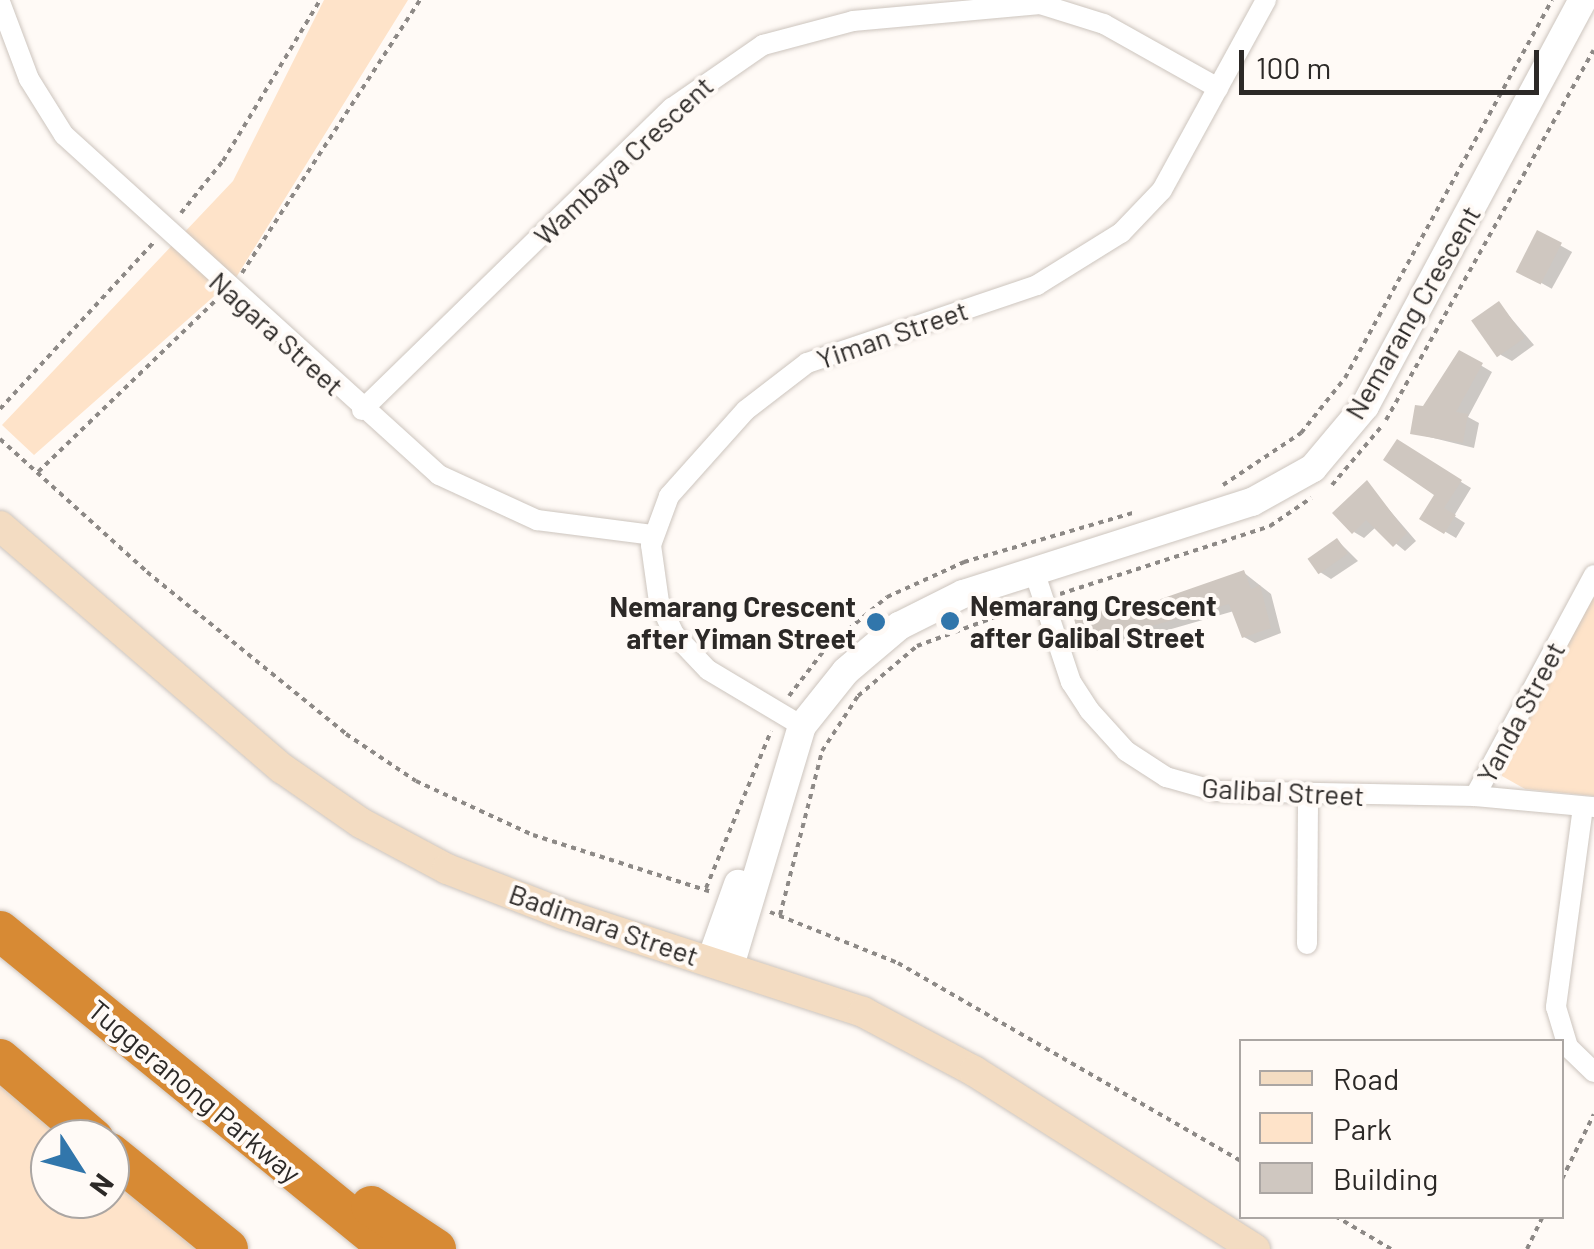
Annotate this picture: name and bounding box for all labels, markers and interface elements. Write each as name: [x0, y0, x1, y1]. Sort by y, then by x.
scale bar: [1244, 30, 1544, 92]
text: 100 m: [1256, 49, 1331, 85]
street label: Wambaya Crescent: [527, 68, 719, 252]
street label: Nemarang Crescent: [1337, 199, 1487, 425]
street label: Nagara Street: [203, 264, 351, 402]
street label: Yiman Street: [812, 292, 972, 376]
place label: Nemarang Crescent after Galibal Street: [970, 588, 1217, 654]
place label: Nemarang Crescent after Yiman Street: [609, 589, 856, 655]
marker: Nemarang Crescent after Galibal Street: [939, 610, 961, 632]
marker: Nemarang Crescent after Yiman Street: [865, 611, 887, 633]
street label: Yanda Street: [1469, 635, 1571, 789]
street label: Galibal Street: [1201, 770, 1365, 812]
street label: Badimara Street: [505, 876, 703, 972]
street label: Tuggeranong Parkway: [82, 992, 308, 1190]
legend: [1239, 1039, 1564, 1219]
text: Road: [1333, 1060, 1399, 1096]
text: Park: [1333, 1110, 1392, 1146]
north arrow: [30, 1119, 130, 1219]
text: Building: [1333, 1160, 1438, 1196]
text: N: [83, 1168, 122, 1203]

